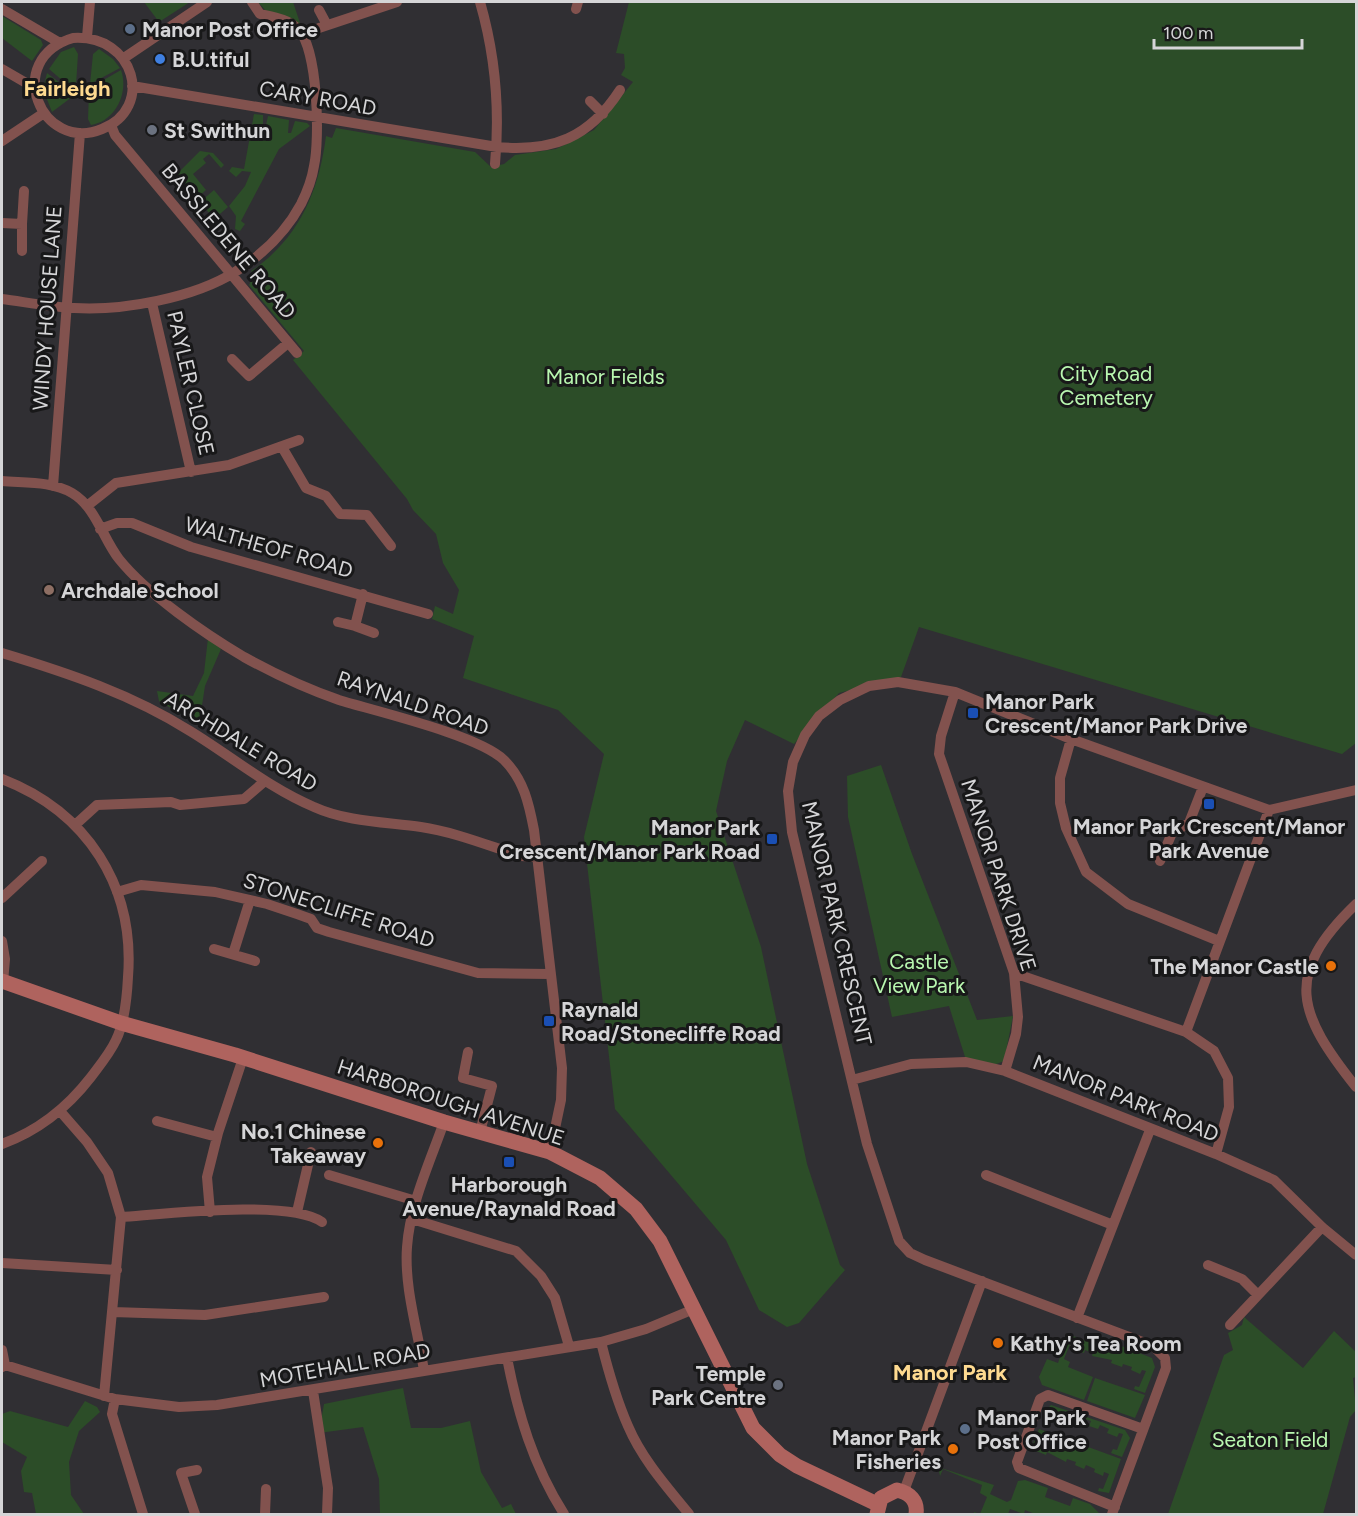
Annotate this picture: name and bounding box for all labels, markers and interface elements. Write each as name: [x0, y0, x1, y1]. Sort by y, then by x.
scale bar: [1154, 12, 1302, 50]
place label: Manor Post Office: [142, 17, 318, 42]
marker: Manor Post Office: [123, 22, 137, 36]
text: 100 m: [1163, 22, 1213, 44]
place label: B.U.tiful: [172, 47, 249, 72]
marker: B.U.tiful: [153, 52, 167, 66]
district label: Fairleigh: [24, 75, 110, 102]
street label: CARY ROAD: [257, 75, 379, 121]
place label: St Swithun: [164, 118, 270, 143]
marker: St Swithun: [145, 123, 159, 137]
street label: BASSLEDENE ROAD: [157, 158, 301, 324]
street label: WINDY HOUSE LANE: [27, 205, 67, 411]
street label: PAYLER CLOSE: [162, 308, 220, 458]
park label: City Road Cemetery: [1059, 361, 1153, 410]
park label: Manor Fields: [545, 364, 665, 389]
street label: WALTHEOF ROAD: [182, 511, 356, 583]
place label: Archdale School: [61, 578, 219, 603]
marker: Archdale School: [42, 583, 56, 597]
street label: RAYNALD ROAD: [334, 665, 492, 741]
street label: ARCHDALE ROAD: [160, 686, 322, 796]
place label: Manor Park Crescent/Manor Park Drive: [985, 689, 1248, 738]
marker: Manor Park Crescent/Manor Park Drive: [966, 706, 980, 720]
street label: MANOR PARK DRIVE: [956, 776, 1042, 974]
marker: Manor Park Crescent/Manor Park Avenue: [1202, 797, 1216, 811]
street label: MANOR PARK CRESCENT: [797, 799, 877, 1048]
place label: Manor Park Crescent/Manor Park Avenue: [1073, 814, 1345, 863]
place label: Manor Park Crescent/Manor Park Road: [499, 815, 761, 864]
marker: Manor Park Crescent/Manor Park Road: [765, 832, 779, 846]
street label: STONECLIFFE ROAD: [240, 867, 438, 953]
park label: Castle View Park: [873, 949, 966, 998]
place label: The Manor Castle: [1150, 954, 1319, 979]
marker: The Manor Castle: [1324, 959, 1338, 973]
place label: Raynald Road/Stonecliffe Road: [561, 997, 781, 1046]
marker: Raynald Road/Stonecliffe Road: [542, 1014, 556, 1028]
street label: MANOR PARK ROAD: [1029, 1049, 1223, 1147]
street label: HARBOROUGH AVENUE: [334, 1053, 568, 1151]
place label: No.1 Chinese Takeaway: [241, 1119, 367, 1168]
marker: No.1 Chinese Takeaway: [371, 1136, 385, 1150]
marker: Harborough Avenue/Raynald Road: [502, 1155, 516, 1169]
place label: Harborough Avenue/Raynald Road: [402, 1172, 616, 1221]
place label: Kathy's Tea Room: [1010, 1331, 1182, 1356]
marker: Kathy's Tea Room: [991, 1336, 1005, 1350]
street label: MOTEHALL ROAD: [258, 1338, 432, 1392]
district label: Manor Park: [893, 1359, 1007, 1386]
place label: Temple Park Centre: [651, 1361, 766, 1410]
marker: Temple Park Centre: [771, 1378, 785, 1392]
place label: Manor Park Post Office: [977, 1405, 1087, 1454]
marker: Manor Park Post Office: [958, 1422, 972, 1436]
place label: Manor Park Fisheries: [832, 1425, 942, 1474]
park label: Seaton Field: [1212, 1427, 1328, 1452]
marker: Manor Park Fisheries: [946, 1442, 960, 1456]

